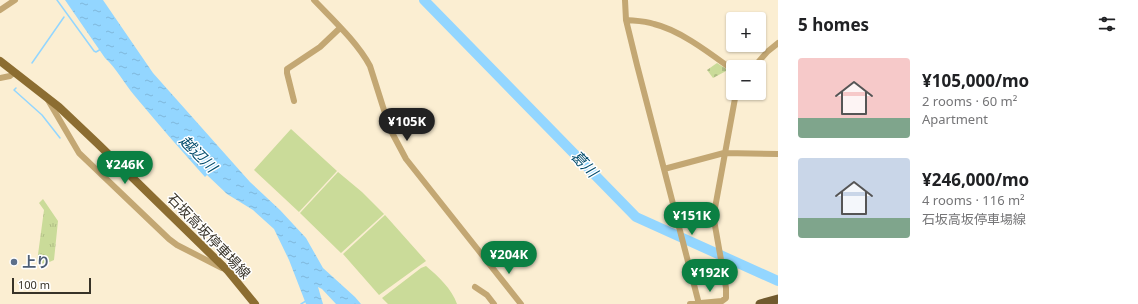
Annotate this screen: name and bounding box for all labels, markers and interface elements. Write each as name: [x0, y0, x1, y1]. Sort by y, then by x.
map controls: [726, 12, 766, 100]
button: +: [726, 12, 766, 52]
text: 5 homes: [798, 13, 869, 36]
icon: filters: [1096, 13, 1118, 35]
button: −: [726, 60, 766, 100]
text: ¥105,000/mo: [922, 69, 1029, 92]
icon: home: [830, 74, 878, 122]
text: 2 rooms · 60 m²: [922, 92, 1017, 110]
pin: ¥105K: [379, 108, 435, 142]
text: Apartment: [922, 110, 988, 128]
text: ¥105K: [388, 112, 426, 130]
water label: 越辺川: [176, 130, 223, 178]
water label: 葛川: [567, 146, 604, 182]
pin: ¥246K: [97, 151, 153, 185]
text: ¥246K: [106, 155, 144, 173]
text: ¥246,000/mo: [922, 168, 1029, 191]
icon: home: [830, 174, 878, 222]
street label: 石坂高坂停車場線: [164, 189, 255, 283]
text: 4 rooms · 116 m²: [922, 191, 1025, 209]
pin: ¥151K: [664, 202, 720, 236]
text: ¥151K: [673, 206, 711, 224]
text: 石坂高坂停車場線: [922, 210, 1026, 228]
pin: ¥204K: [481, 241, 537, 275]
text: ¥204K: [490, 245, 528, 263]
place label: 上り: [22, 252, 50, 271]
marker: 上り: [9, 257, 19, 267]
pin: ¥192K: [682, 259, 738, 293]
text: ¥192K: [691, 263, 729, 281]
scale bar: [12, 276, 91, 295]
text: 100 m: [18, 277, 50, 292]

